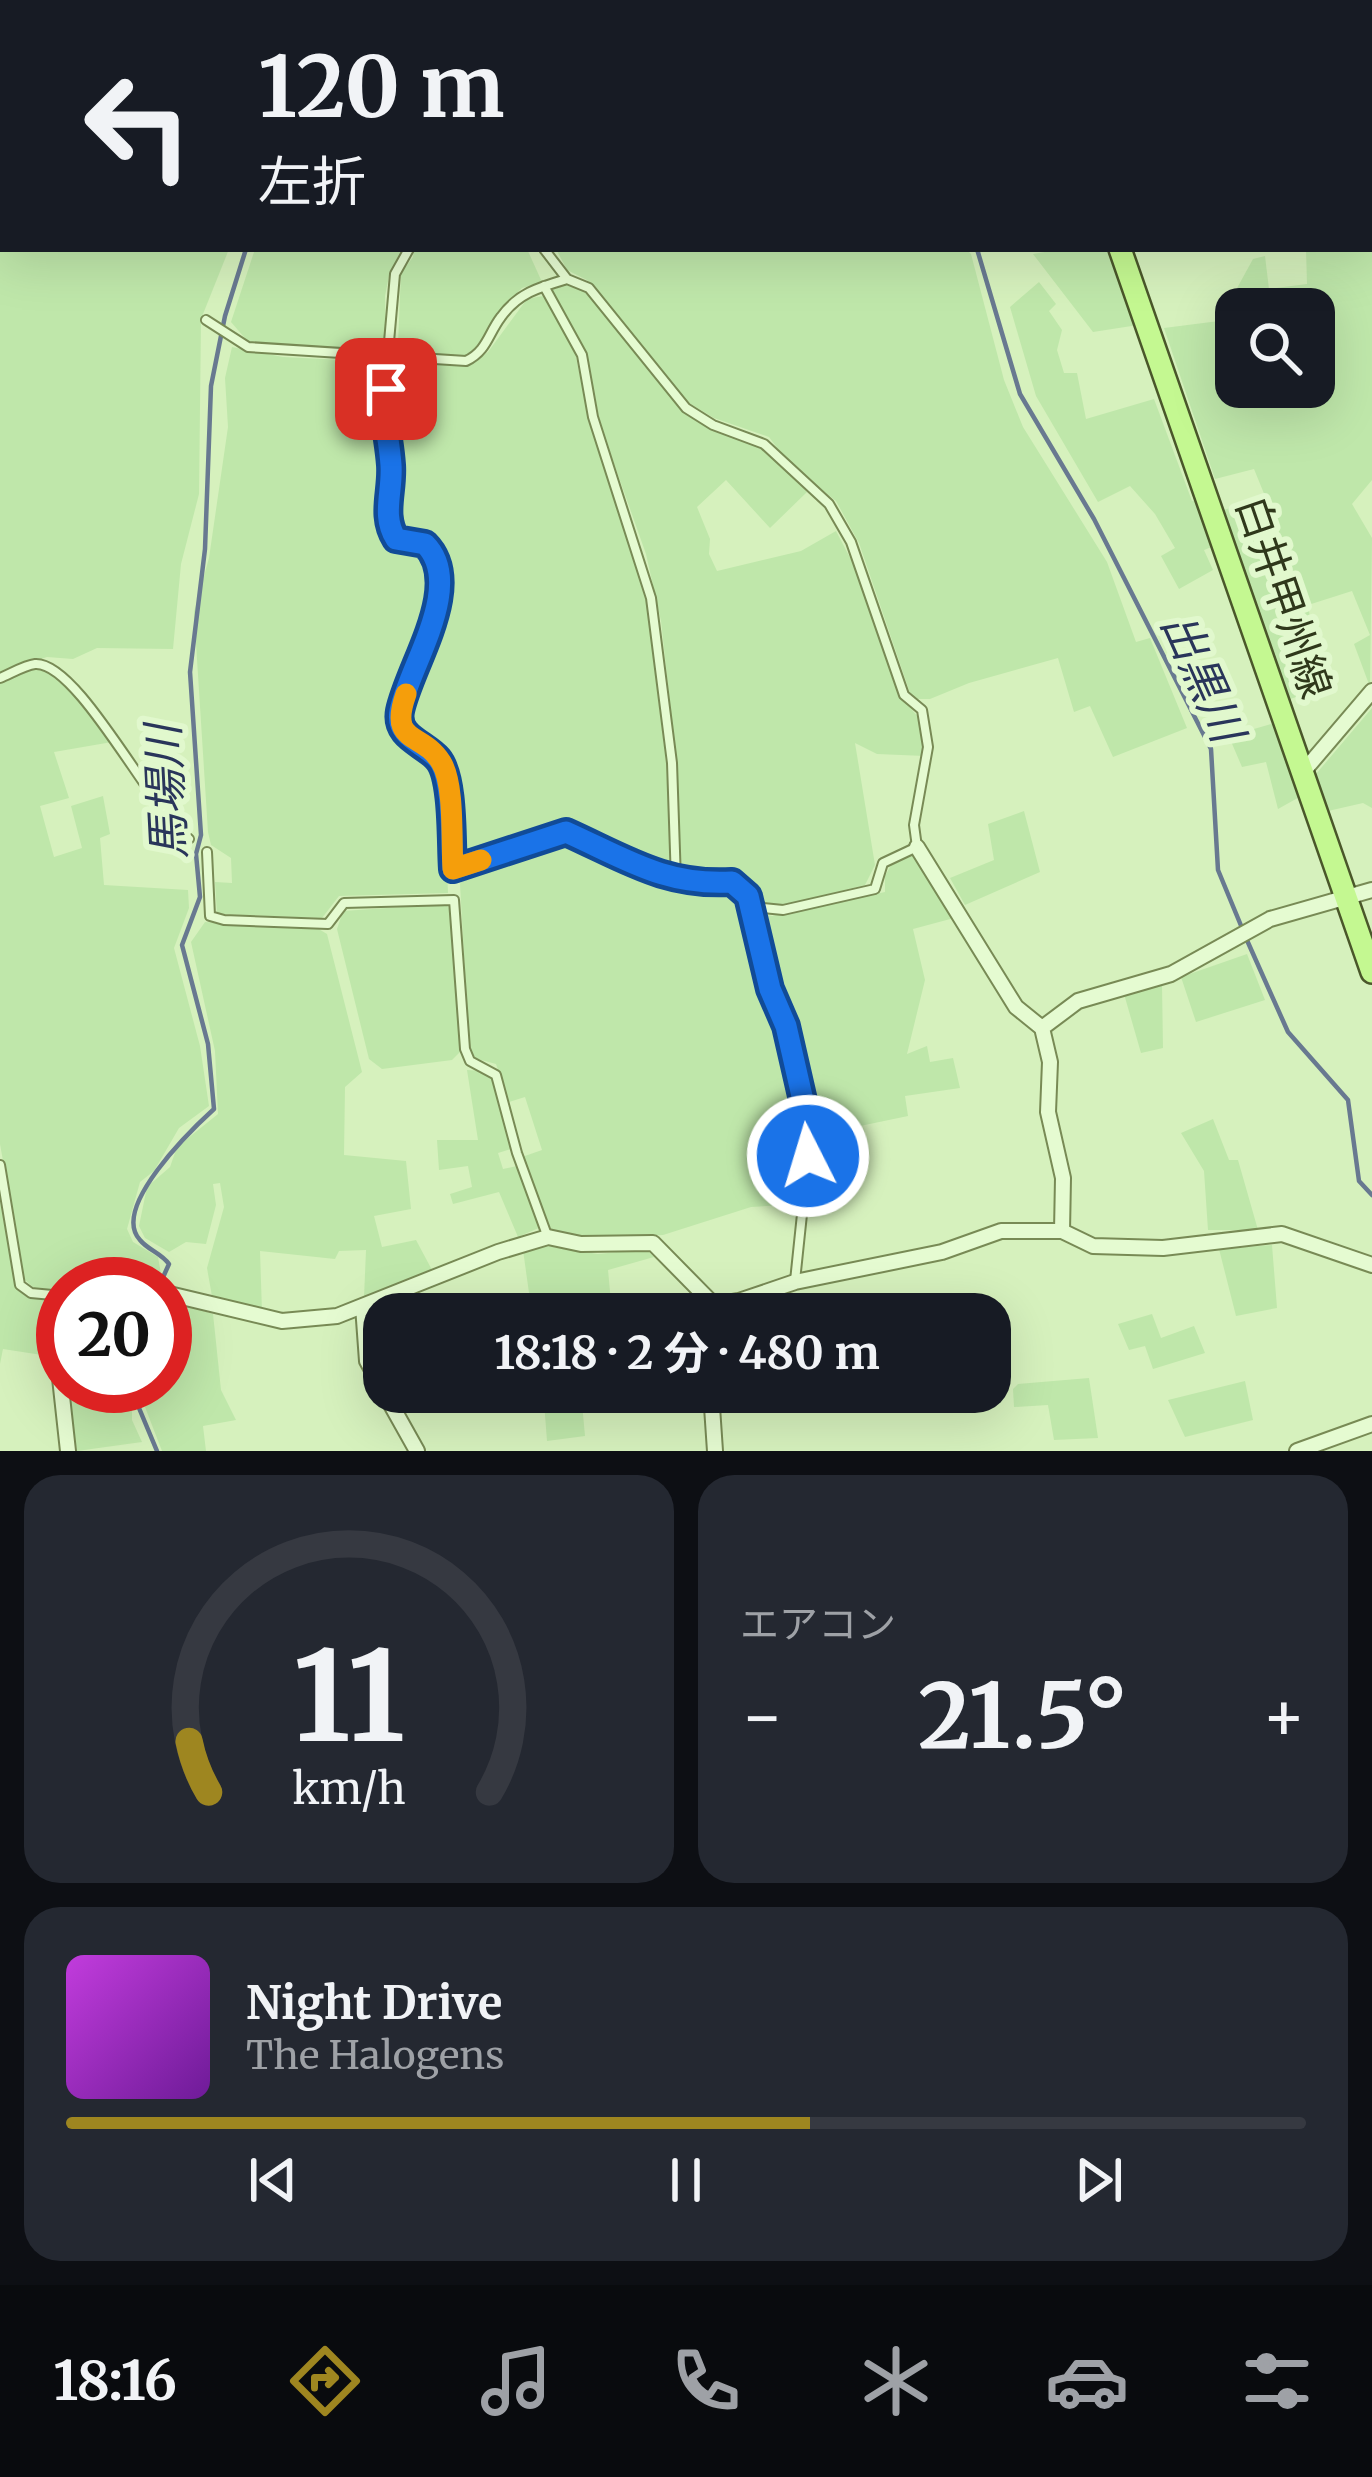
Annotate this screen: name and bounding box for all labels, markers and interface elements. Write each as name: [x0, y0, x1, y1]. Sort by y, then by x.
text: 120 m: [258, 34, 505, 140]
icon: left: [60, 48, 216, 204]
text: 左折: [258, 148, 366, 216]
map controls: [1215, 288, 1335, 408]
button: search: [1215, 288, 1335, 408]
pin: [335, 338, 437, 440]
icon: arrive: [353, 356, 419, 422]
street label: 白井甲州線: [1225, 489, 1343, 705]
water label: 出黒川: [1150, 604, 1258, 754]
water label: 馬場川: [134, 719, 197, 861]
position arrow: [745, 1093, 871, 1219]
speed limit sign: 20: [36, 1257, 192, 1413]
text: 18:18 · 2 分 · 480 m: [494, 1325, 880, 1381]
text: エアコン: [740, 1600, 896, 1649]
text: 11: [293, 1618, 405, 1775]
text: 21.5°: [918, 1659, 1128, 1773]
text: −: [740, 1675, 784, 1758]
text: +: [1262, 1675, 1306, 1758]
text: km/h: [292, 1762, 406, 1816]
text: Night Drive: [246, 1975, 502, 2031]
text: The Halogens: [246, 2031, 504, 2080]
icon: previous: [240, 2147, 306, 2213]
icon: pause: [653, 2147, 719, 2213]
icon: next: [1066, 2147, 1132, 2213]
icon: directions: [283, 2339, 367, 2423]
icon: music: [474, 2339, 558, 2423]
icon: phone: [664, 2339, 748, 2423]
icon: climate: [854, 2339, 938, 2423]
icon: car: [1045, 2339, 1129, 2423]
icon: filters: [1235, 2339, 1319, 2423]
text: 18:16: [53, 2347, 177, 2415]

